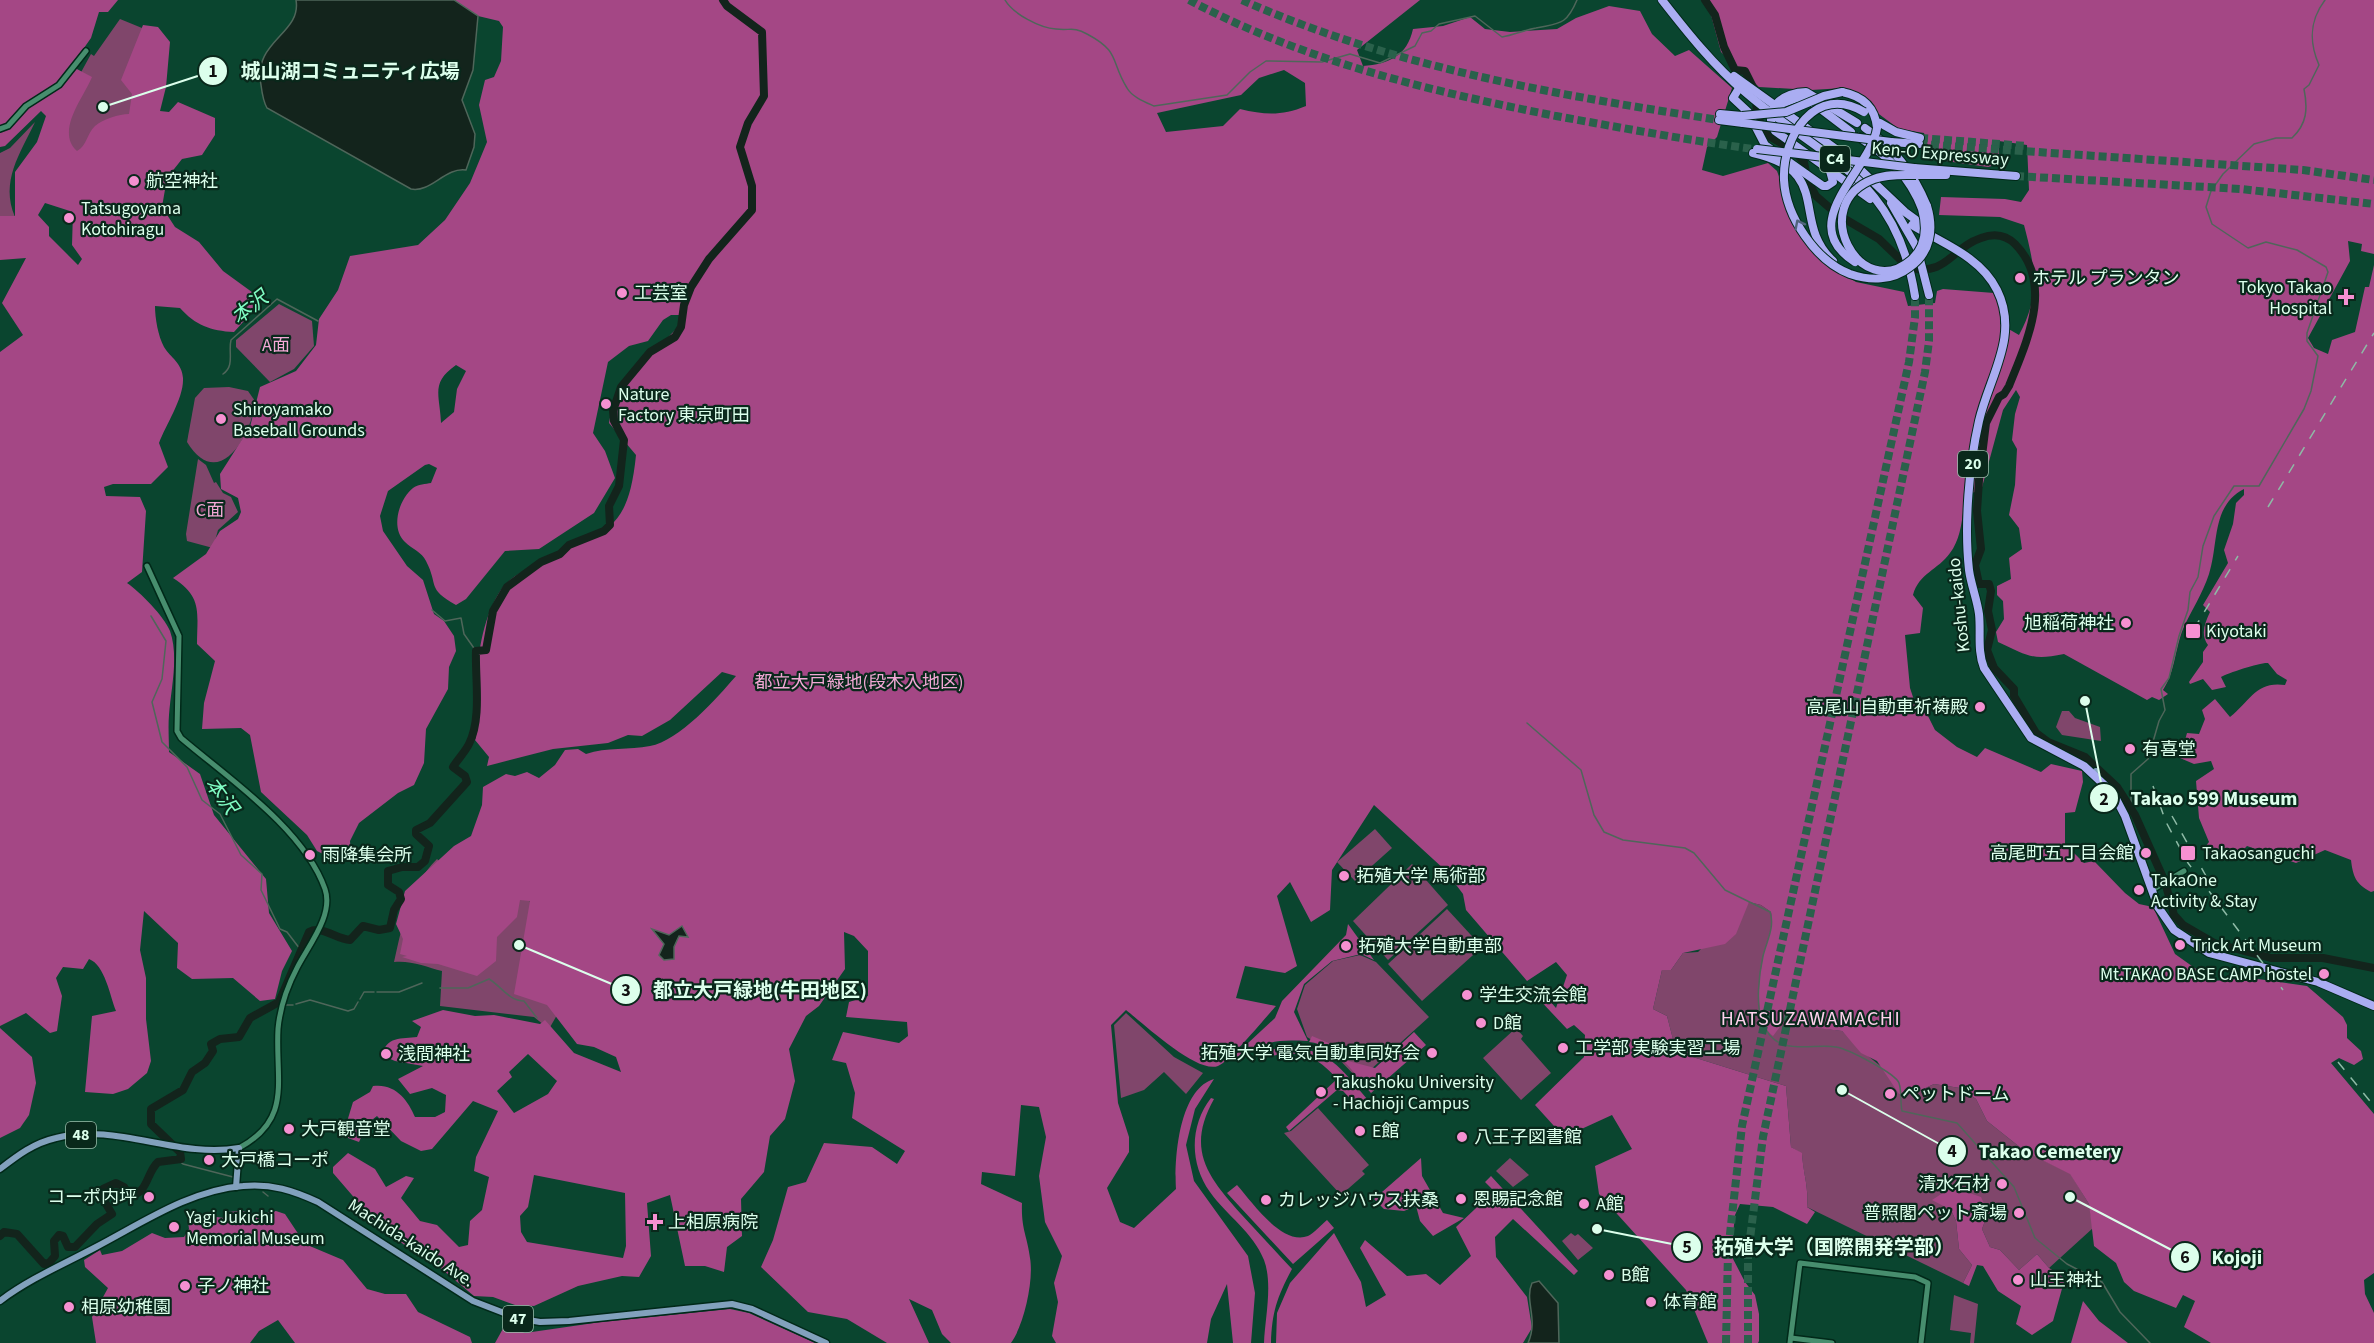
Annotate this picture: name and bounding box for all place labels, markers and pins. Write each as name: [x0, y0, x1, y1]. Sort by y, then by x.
callout: 城山湖コミュニティ広場: [198, 52, 472, 90]
place label: 航空神社: [146, 169, 218, 194]
marker: 航空神社: [127, 174, 141, 188]
place label: Tatsugoyama Kotohiragu: [81, 196, 181, 242]
marker: Tatsugoyama Kotohiragu: [62, 211, 76, 225]
place label: ホテル プランタン: [2032, 266, 2180, 291]
marker: ホテル プランタン: [2013, 271, 2027, 285]
place label: Tokyo Takao Hospital: [2238, 275, 2332, 321]
place label: 工芸室: [634, 281, 688, 306]
marker: 工芸室: [615, 286, 629, 300]
marker: Tokyo Takao Hospital: [2337, 288, 2355, 306]
place label: Nature Factory 東京町田: [618, 382, 750, 428]
place label: Shiroyamako Baseball Grounds: [233, 397, 365, 443]
marker: Nature Factory 東京町田: [599, 397, 613, 411]
marker: Shiroyamako Baseball Grounds: [214, 412, 228, 426]
place label: 旭稲荷神社: [2024, 611, 2114, 636]
marker: 旭稲荷神社: [2119, 616, 2133, 630]
place label: Kiyotaki: [2206, 619, 2267, 644]
marker: Kiyotaki: [2184, 622, 2202, 640]
place label: 高尾山自動車祈祷殿: [1806, 695, 1968, 720]
marker: 高尾山自動車祈祷殿: [1973, 700, 1987, 714]
place label: 有喜堂: [2142, 737, 2196, 762]
marker: 有喜堂: [2123, 742, 2137, 756]
callout: Takao 599 Museum: [2089, 779, 2309, 817]
place label: 高尾町五丁目会館: [1990, 841, 2134, 866]
place label: Takaosanguchi: [2202, 841, 2315, 866]
place label: 雨降集会所: [322, 843, 412, 868]
marker: Takaosanguchi: [2179, 844, 2197, 862]
marker: 高尾町五丁目会館: [2139, 846, 2153, 860]
marker: 雨降集会所: [303, 848, 317, 862]
place label: 拓殖大学 馬術部: [1356, 864, 1486, 889]
place label: TakaOne Activity & Stay: [2151, 868, 2258, 914]
marker: 拓殖大学 馬術部: [1337, 869, 1351, 883]
marker: TakaOne Activity & Stay: [2132, 883, 2146, 897]
place label: Trick Art Museum: [2192, 933, 2322, 958]
place label: 拓殖大学自動車部: [1358, 934, 1502, 959]
marker: Trick Art Museum: [2173, 938, 2187, 952]
marker: 拓殖大学自動車部: [1339, 939, 1353, 953]
place label: Mt.TAKAO BASE CAMP hostel: [2100, 962, 2312, 987]
marker: Mt.TAKAO BASE CAMP hostel: [2317, 967, 2331, 981]
callout: 都立大戸緑地(牛田地区): [611, 971, 878, 1009]
place label: 学生交流会館: [1479, 983, 1587, 1008]
marker: 学生交流会館: [1460, 988, 1474, 1002]
place label: D館: [1493, 1011, 1522, 1036]
marker: D館: [1474, 1016, 1488, 1030]
place label: 工学部 実験実習工場: [1575, 1036, 1741, 1061]
place label: 拓殖大学 電気自動車同好会: [1200, 1041, 1420, 1066]
marker: 工学部 実験実習工場: [1556, 1041, 1570, 1055]
place label: 浅間神社: [398, 1042, 470, 1067]
marker: 拓殖大学 電気自動車同好会: [1425, 1046, 1439, 1060]
marker: 浅間神社: [379, 1047, 393, 1061]
place label: Takushoku University - Hachiōji Campus: [1333, 1070, 1494, 1116]
place label: ペットドーム: [1902, 1082, 2009, 1107]
marker: Takushoku University - Hachiōji Campus: [1314, 1085, 1328, 1099]
marker: ペットドーム: [1883, 1087, 1897, 1101]
place label: 大戸観音堂: [301, 1117, 391, 1142]
place label: E館: [1372, 1119, 1400, 1144]
marker: 大戸観音堂: [282, 1122, 296, 1136]
marker: E館: [1353, 1124, 1367, 1138]
place label: 八王子図書館: [1474, 1125, 1582, 1150]
marker: 八王子図書館: [1455, 1130, 1469, 1144]
callout: Takao Cemetery: [1937, 1132, 2133, 1170]
place label: 大戸橋コーポ: [221, 1148, 329, 1173]
marker: 大戸橋コーポ: [202, 1153, 216, 1167]
place label: 清水石材: [1918, 1172, 1990, 1197]
marker: 清水石材: [1995, 1177, 2009, 1191]
place label: コーポ内坪: [47, 1185, 137, 1210]
place label: 恩賜記念館: [1473, 1187, 1563, 1212]
place label: カレッジハウス扶桑: [1278, 1188, 1439, 1213]
marker: コーポ内坪: [142, 1190, 156, 1204]
marker: 恩賜記念館: [1454, 1192, 1468, 1206]
place label: A館: [1596, 1192, 1624, 1217]
marker: カレッジハウス扶桑: [1259, 1193, 1273, 1207]
marker: A館: [1577, 1197, 1591, 1211]
place label: 普照閣ペット斎場: [1863, 1201, 2007, 1226]
place label: Yagi Jukichi Memorial Museum: [185, 1205, 325, 1251]
marker: 普照閣ペット斎場: [2012, 1206, 2026, 1220]
place label: 上相原病院: [668, 1210, 758, 1235]
marker: 上相原病院: [646, 1213, 664, 1231]
marker: Yagi Jukichi Memorial Museum: [167, 1220, 181, 1234]
callout: 拓殖大学（国際開発学部）: [1672, 1228, 1966, 1266]
callout: Kojoji: [2170, 1238, 2275, 1276]
place label: B館: [1621, 1263, 1650, 1288]
marker: B館: [1602, 1268, 1616, 1282]
place label: 山王神社: [2030, 1268, 2102, 1293]
marker: 山王神社: [2011, 1273, 2025, 1287]
place label: 子ノ神社: [197, 1274, 269, 1299]
marker: 子ノ神社: [178, 1279, 192, 1293]
place label: 体育館: [1663, 1290, 1717, 1315]
place label: 相原幼稚園: [81, 1295, 171, 1320]
marker: 体育館: [1644, 1295, 1658, 1309]
marker: 相原幼稚園: [62, 1300, 76, 1314]

